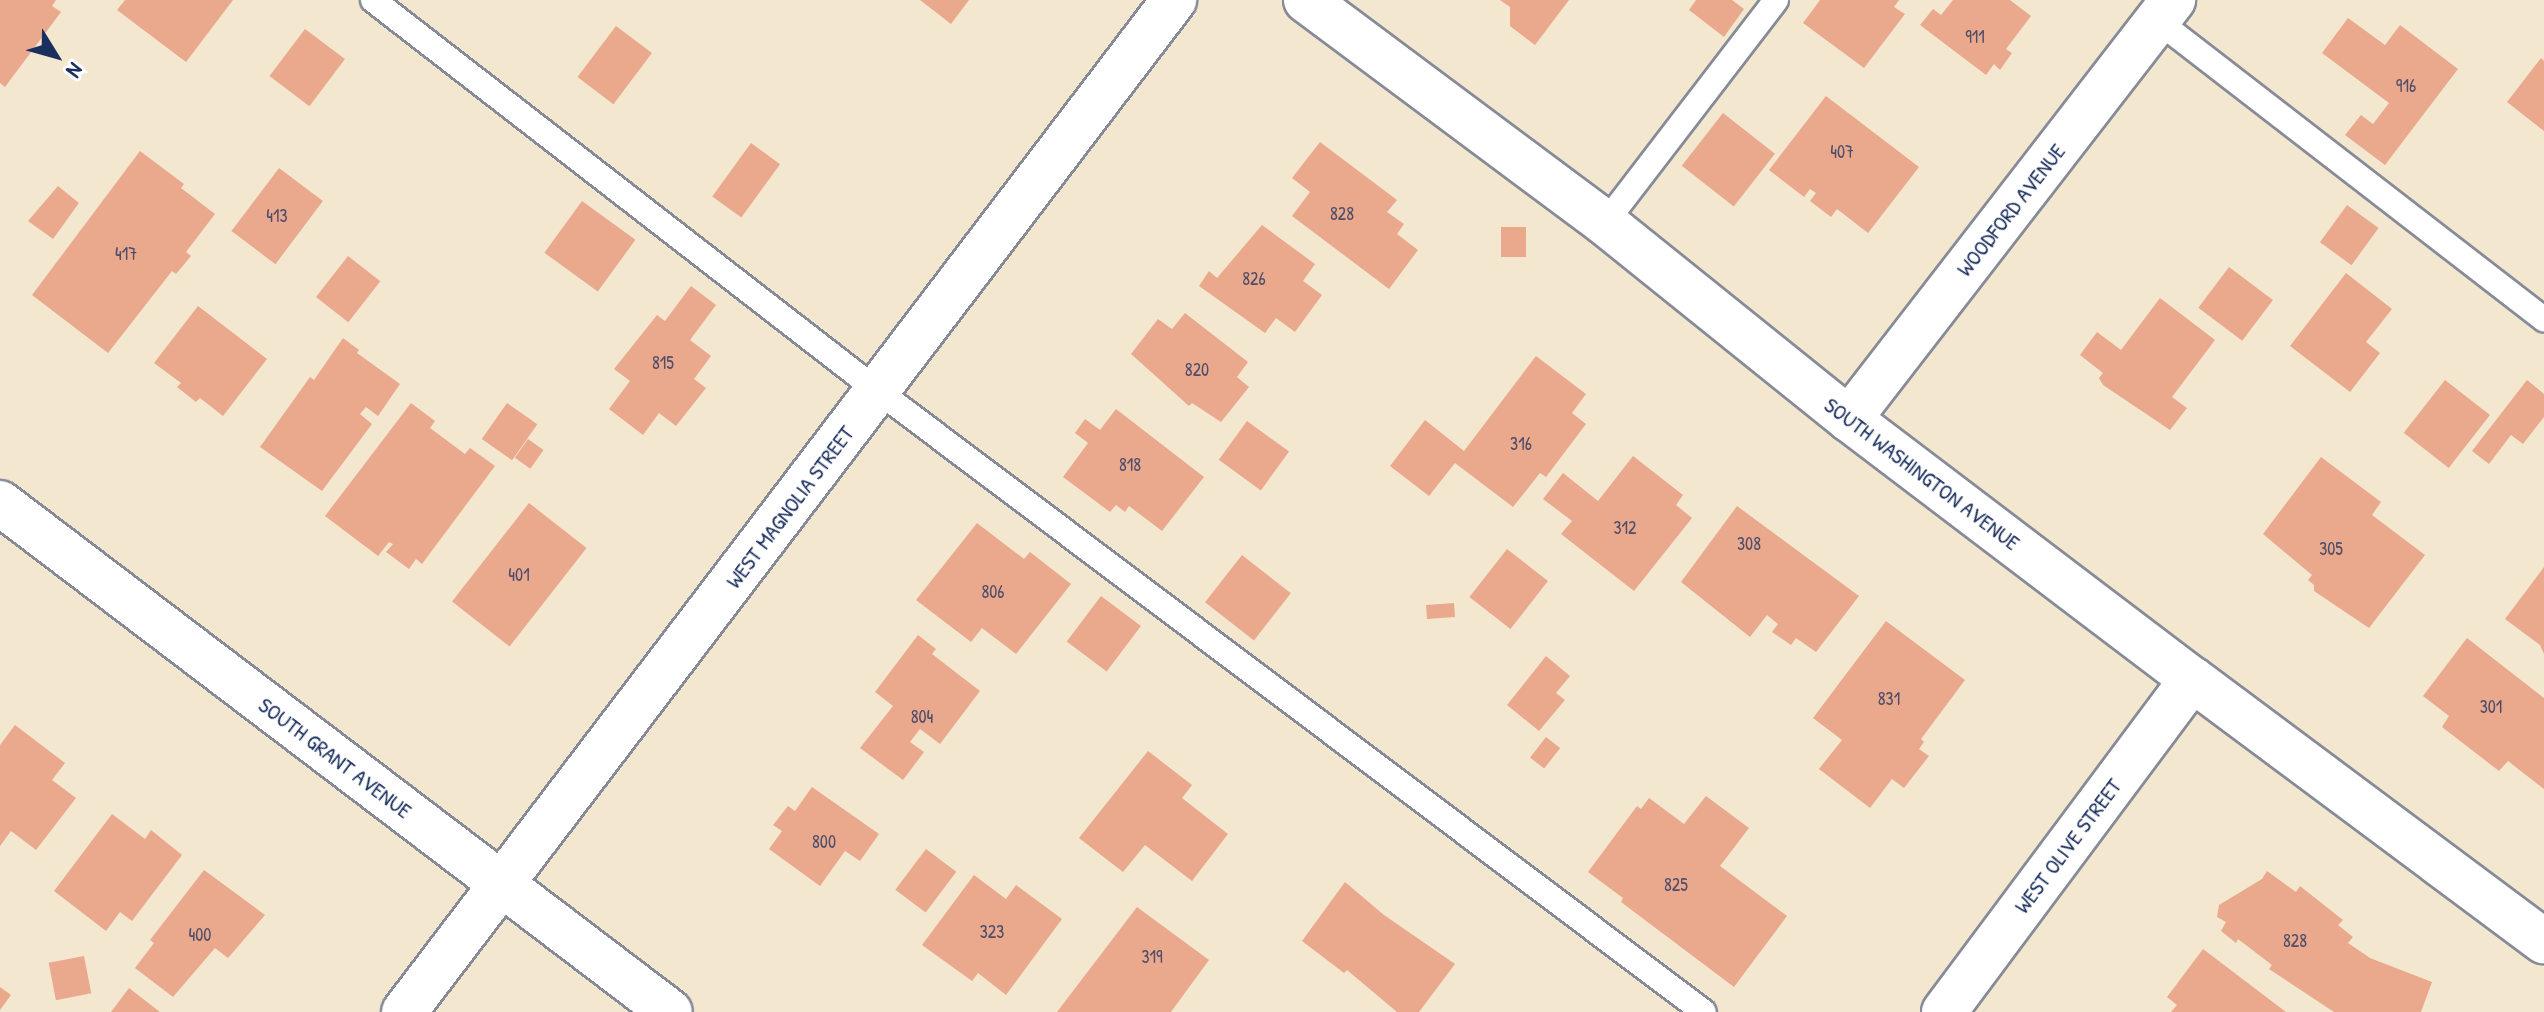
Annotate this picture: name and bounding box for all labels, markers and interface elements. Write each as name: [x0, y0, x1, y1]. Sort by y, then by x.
north arrow: [16, 16, 96, 96]
house number: 911: [1965, 26, 1985, 48]
text: N: [60, 57, 91, 84]
house number: 916: [2396, 75, 2416, 97]
street label: WOODFORD AVENUE: [1951, 139, 2071, 281]
house number: 407: [1830, 141, 1854, 163]
house number: 828: [1330, 203, 1354, 225]
house number: 413: [266, 205, 288, 227]
house number: 417: [115, 243, 137, 265]
house number: 826: [1242, 268, 1266, 290]
house number: 815: [652, 352, 674, 374]
house number: 820: [1185, 359, 1209, 381]
street label: SOUTH WASHINGTON AVENUE: [1819, 392, 2025, 556]
street label: WEST MAGNOLIA STREET: [720, 421, 860, 593]
house number: 316: [1510, 433, 1532, 455]
house number: 818: [1119, 454, 1141, 476]
house number: 312: [1613, 517, 1637, 539]
house number: 308: [1737, 533, 1761, 555]
house number: 305: [2319, 538, 2343, 560]
house number: 401: [508, 564, 530, 586]
house number: 806: [981, 581, 1005, 603]
house number: 831: [1878, 688, 1900, 710]
street label: SOUTH GRANT AVENUE: [253, 692, 417, 824]
house number: 301: [2480, 696, 2502, 718]
house number: 804: [911, 706, 933, 728]
street label: WEST OLIVE STREET: [2009, 774, 2127, 918]
house number: 800: [812, 831, 836, 853]
house number: 825: [1664, 874, 1688, 896]
house number: 323: [980, 921, 1004, 943]
house number: 400: [189, 924, 211, 946]
house number: 828: [2283, 930, 2307, 952]
house number: 319: [1141, 946, 1163, 968]

